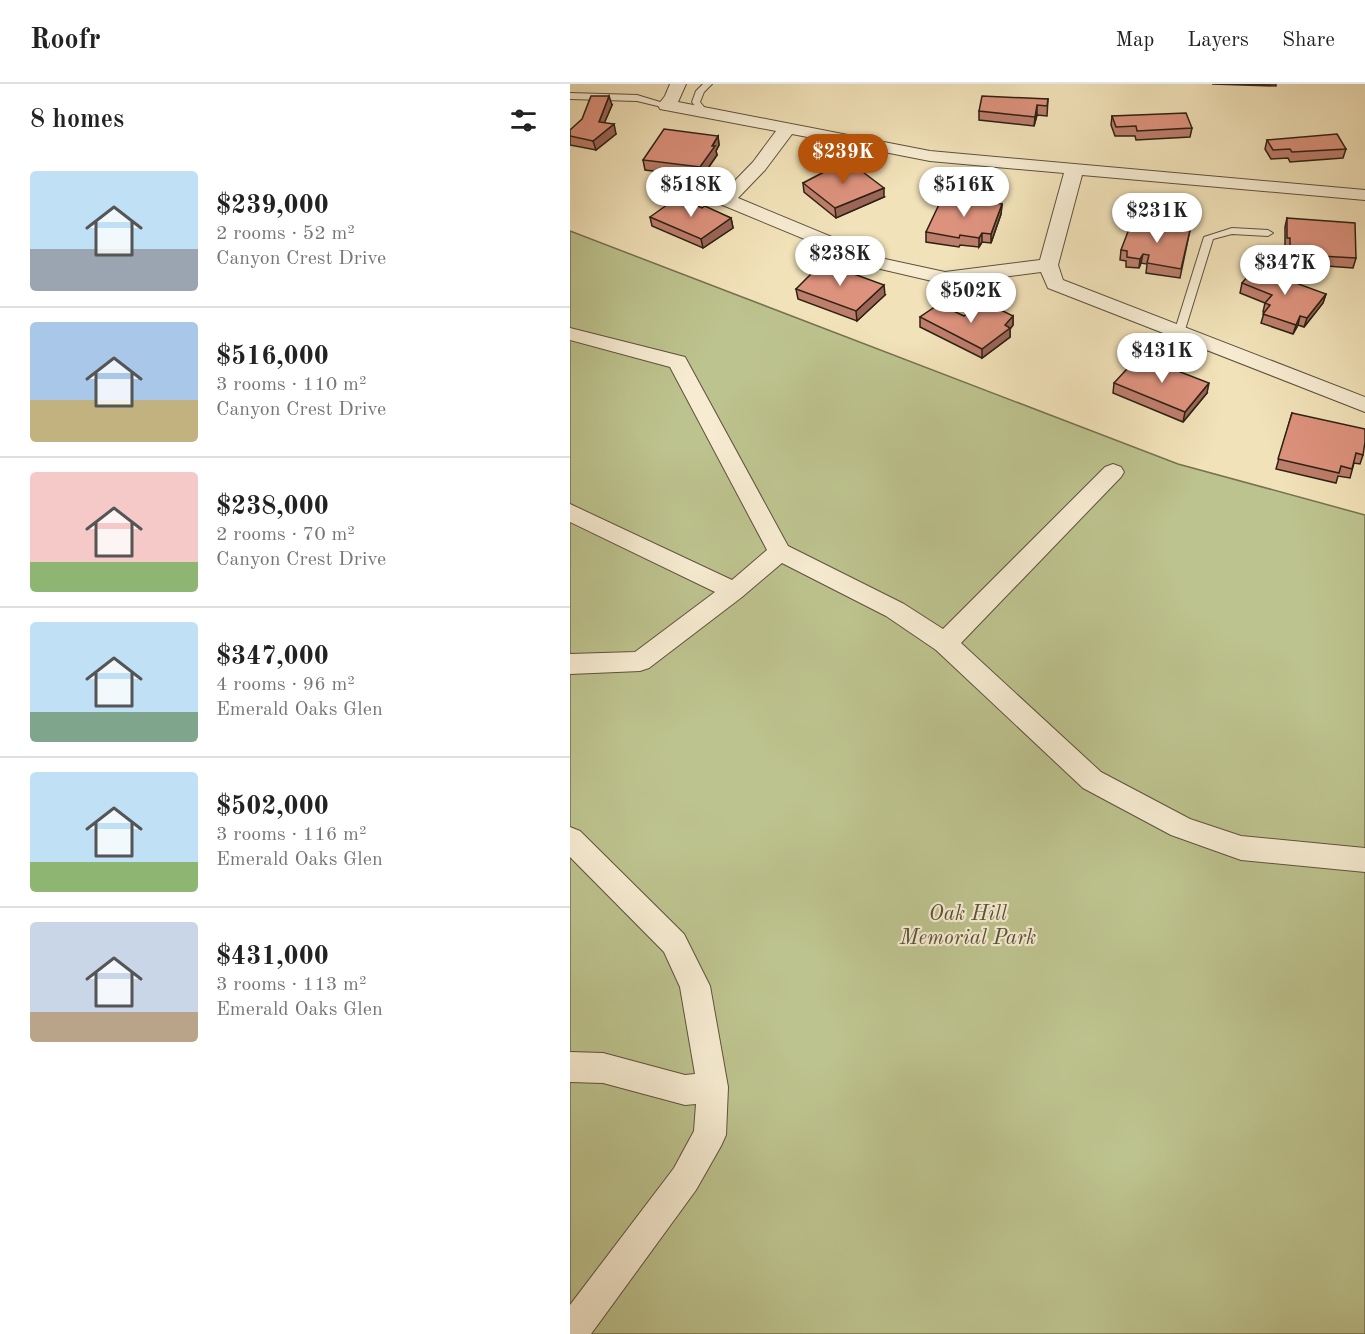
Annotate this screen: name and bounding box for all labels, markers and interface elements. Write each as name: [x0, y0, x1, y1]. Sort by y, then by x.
text: Roofr: [30, 27, 101, 55]
text: Map: [1115, 30, 1154, 51]
text: Layers: [1187, 30, 1249, 51]
text: Share: [1282, 30, 1335, 51]
icon: filters: [507, 104, 540, 137]
text: 8 homes: [30, 107, 124, 133]
pin: $239K: [801, 134, 885, 185]
text: $239K: [812, 143, 874, 163]
pin: $518K: [649, 167, 733, 218]
pin: $516K: [922, 167, 1006, 218]
text: $518K: [660, 176, 722, 196]
text: $516K: [933, 176, 995, 196]
text: $239,000: [216, 193, 329, 219]
pin: $231K: [1115, 193, 1199, 244]
icon: home: [78, 195, 150, 267]
text: $231K: [1126, 202, 1188, 222]
text: 2 rooms · 52 m²: [216, 224, 355, 244]
pin: $238K: [798, 236, 882, 287]
text: $238K: [809, 245, 871, 265]
pin: $347K: [1243, 245, 1327, 296]
text: Canyon Crest Drive: [216, 249, 386, 269]
text: $347K: [1254, 254, 1316, 274]
pin: $502K: [929, 273, 1013, 324]
text: $502K: [940, 282, 1002, 302]
pin: $431K: [1120, 333, 1204, 384]
text: $431K: [1131, 342, 1193, 362]
text: $516,000: [216, 344, 329, 370]
icon: home: [78, 346, 150, 418]
text: 3 rooms · 110 m²: [216, 375, 366, 395]
text: Canyon Crest Drive: [216, 400, 386, 420]
text: $238,000: [216, 494, 329, 520]
icon: home: [78, 496, 150, 568]
text: 2 rooms · 70 m²: [216, 525, 355, 545]
text: Canyon Crest Drive: [216, 550, 386, 570]
text: $347,000: [216, 644, 329, 670]
icon: home: [78, 646, 150, 718]
text: 4 rooms · 96 m²: [216, 675, 355, 695]
text: Emerald Oaks Glen: [216, 700, 383, 720]
text: $502,000: [216, 794, 329, 820]
icon: home: [78, 796, 150, 868]
text: 3 rooms · 116 m²: [216, 825, 366, 845]
text: Emerald Oaks Glen: [216, 850, 383, 870]
park label: Oak Hill Memorial Park: [899, 904, 1036, 949]
text: $431,000: [216, 944, 329, 970]
icon: home: [78, 946, 150, 1018]
text: 3 rooms · 113 m²: [216, 975, 366, 995]
text: Emerald Oaks Glen: [216, 1000, 383, 1020]

